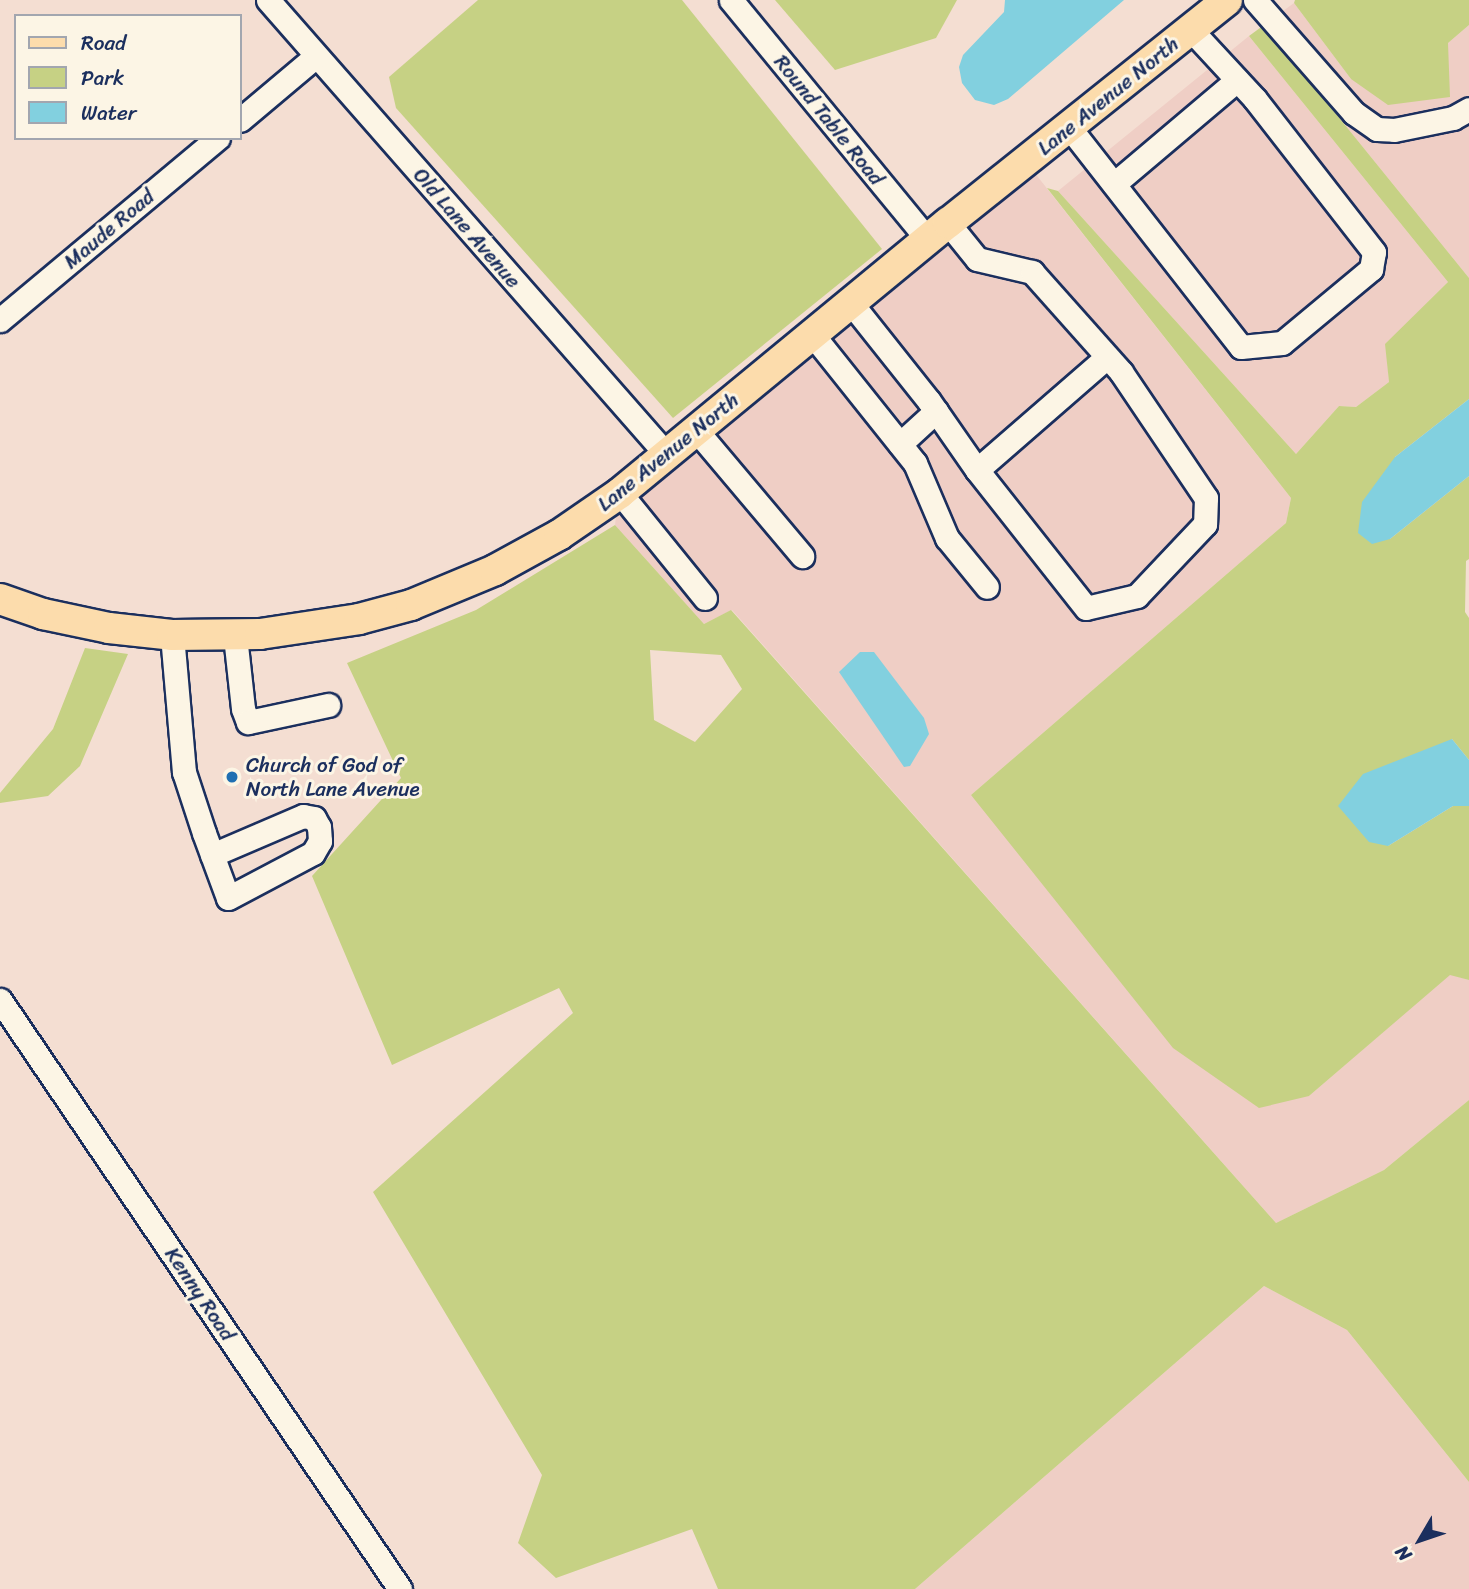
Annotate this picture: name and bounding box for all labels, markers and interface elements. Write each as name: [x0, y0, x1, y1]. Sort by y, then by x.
legend: [14, 14, 242, 140]
text: Road: [81, 24, 126, 62]
street label: Lane Avenue North: [1032, 31, 1184, 161]
street label: Round Table Road: [768, 49, 890, 191]
text: Park: [81, 59, 124, 97]
text: Water: [81, 94, 136, 132]
street label: Old Lane Avenue: [408, 163, 526, 293]
street label: Maude Road: [59, 184, 159, 274]
street label: Lane Avenue North: [592, 387, 744, 517]
place label: Church of God of North Lane Avenue: [246, 752, 420, 802]
marker: Church of God of North Lane Avenue: [224, 769, 240, 785]
street label: Kenny Road: [160, 1242, 240, 1346]
north arrow: [1385, 1505, 1455, 1575]
text: N: [1386, 1538, 1420, 1569]

